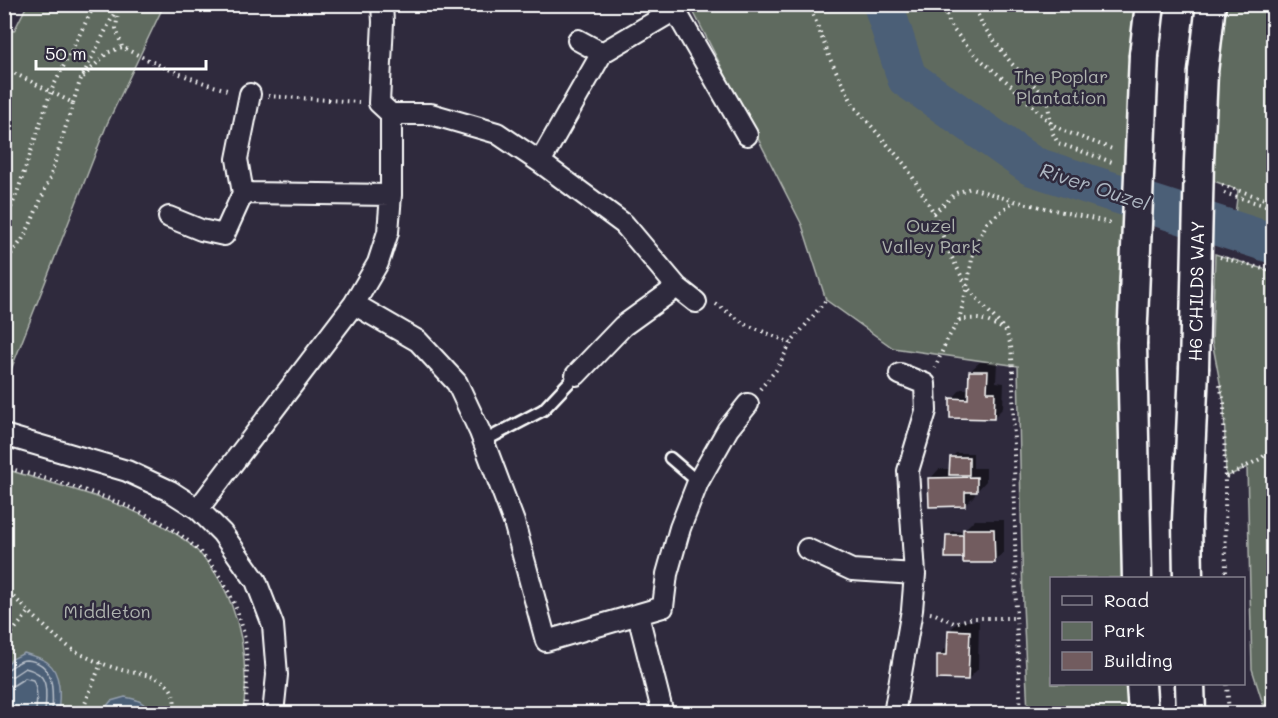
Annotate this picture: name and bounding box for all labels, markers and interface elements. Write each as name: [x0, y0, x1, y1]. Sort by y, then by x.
scale bar: [36, 33, 206, 71]
text: 50 m: [45, 41, 87, 65]
park label: The Poplar Plantation: [1014, 64, 1108, 109]
water label: River Ouzel: [1037, 156, 1153, 216]
park label: Ouzel Valley Park: [882, 213, 980, 258]
street label: H6 CHILDS WAY: [1183, 220, 1209, 362]
legend: [1050, 577, 1245, 685]
text: Road: [1104, 588, 1149, 612]
park label: Middleton: [64, 599, 150, 623]
text: Park: [1104, 618, 1145, 642]
text: Building: [1104, 648, 1172, 672]

